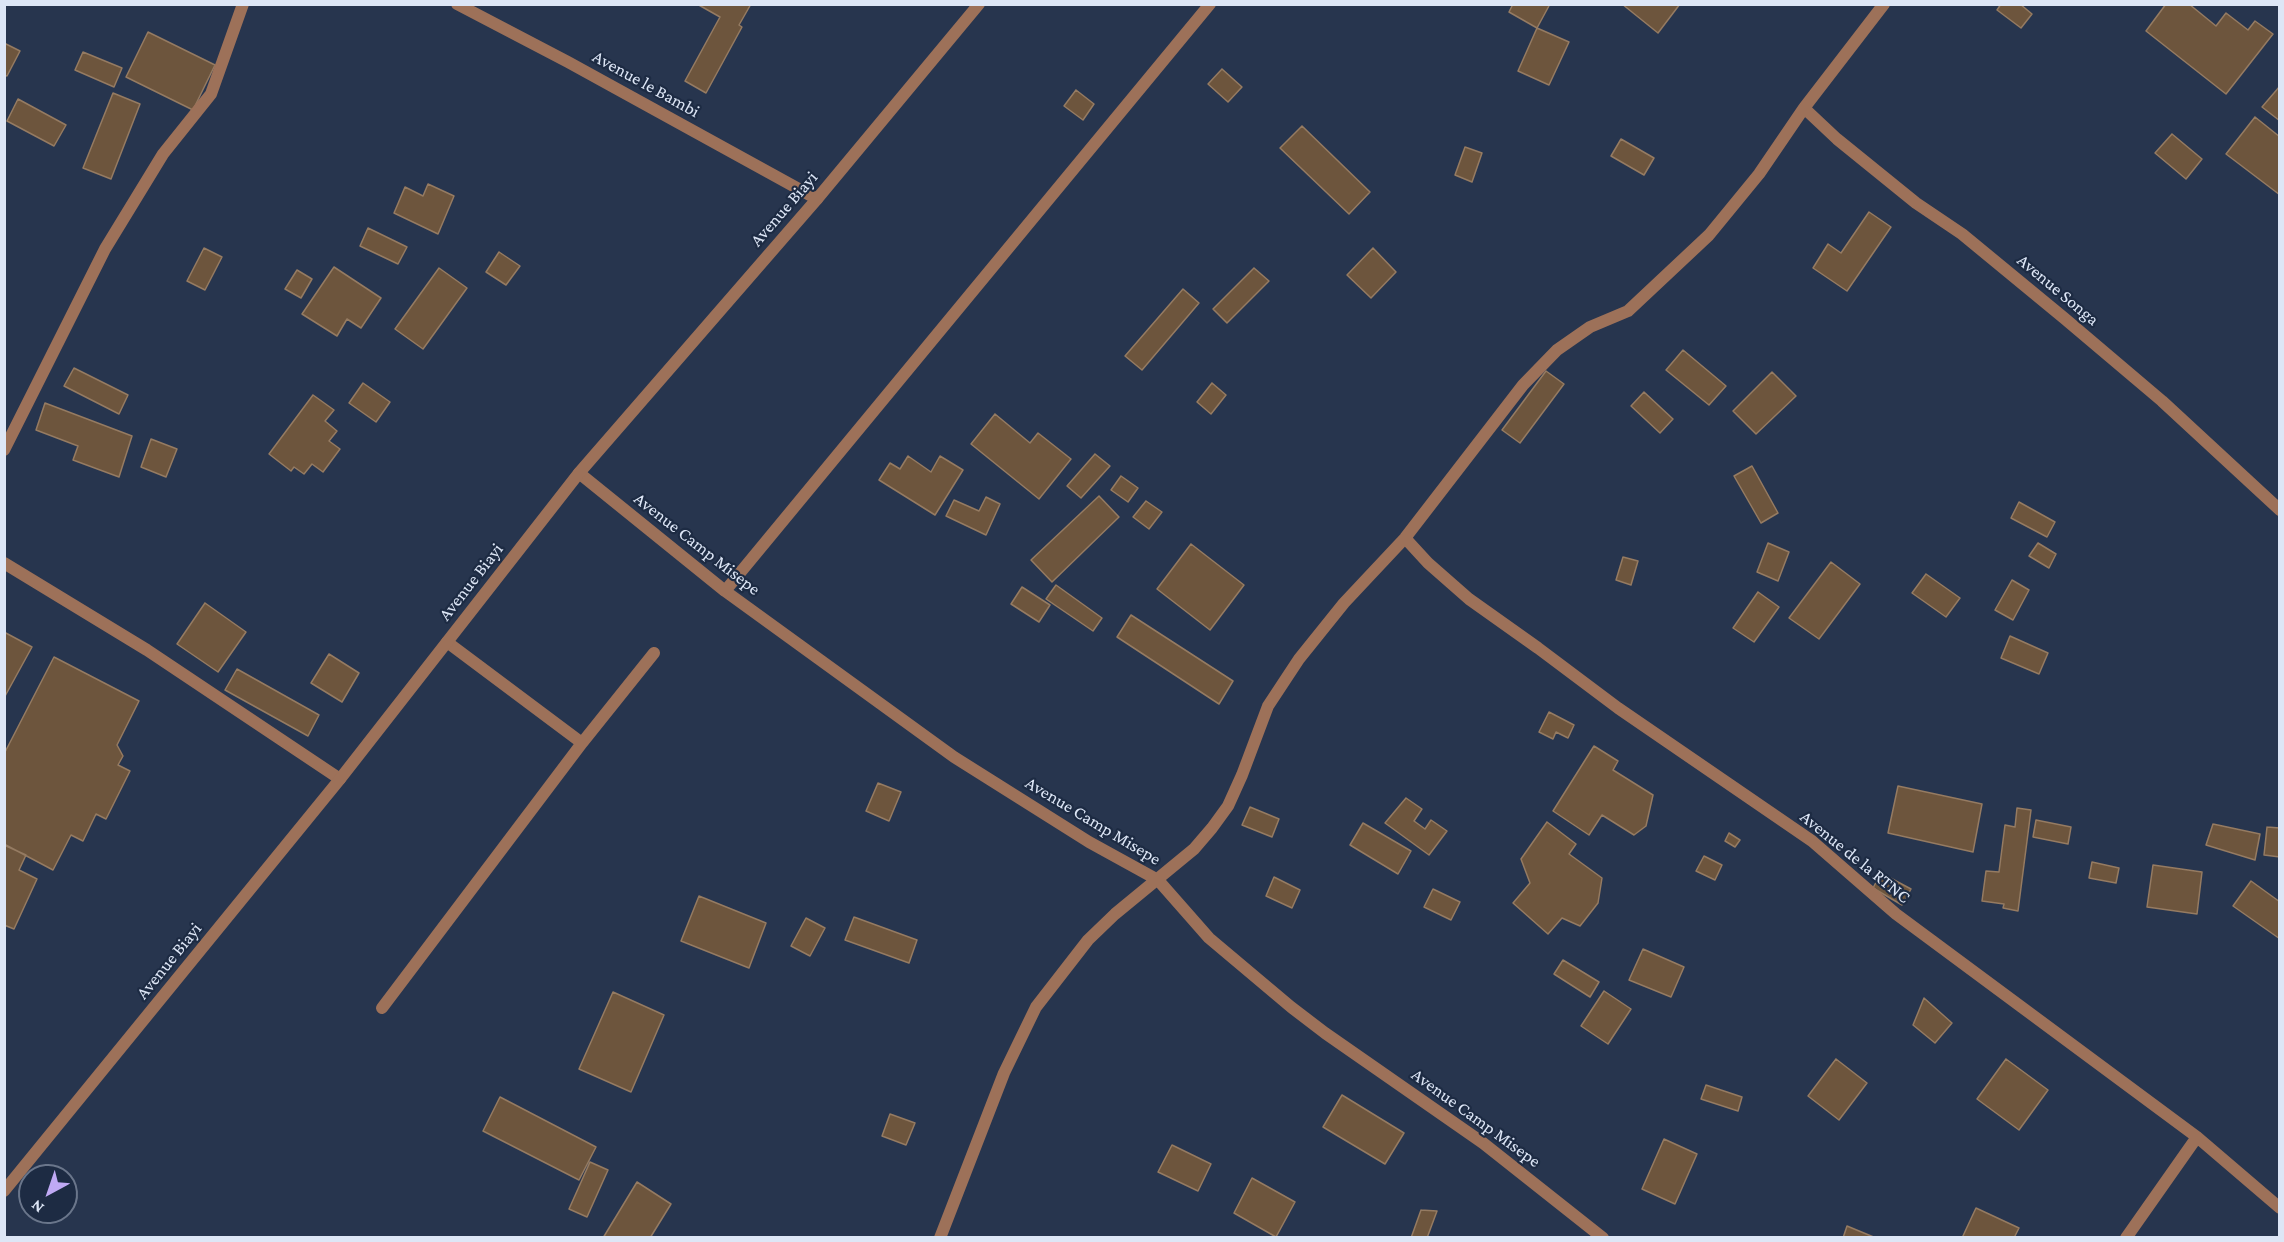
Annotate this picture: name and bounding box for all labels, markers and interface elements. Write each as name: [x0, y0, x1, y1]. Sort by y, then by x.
street label: Avenue le Bambi: [589, 46, 703, 122]
street label: Avenue Biayi: [746, 167, 822, 251]
street label: Avenue Songa: [2013, 249, 2103, 331]
street label: Avenue Camp Misepe: [629, 488, 765, 600]
street label: Avenue Biayi: [434, 539, 508, 625]
street label: Avenue Camp Misepe: [1021, 772, 1165, 870]
street label: Avenue de la RTNC: [1796, 806, 1914, 908]
street label: Avenue Biayi: [132, 918, 206, 1004]
street label: Avenue Camp Misepe: [1407, 1064, 1545, 1172]
north arrow: [18, 1164, 78, 1224]
text: N: [28, 1197, 47, 1217]

